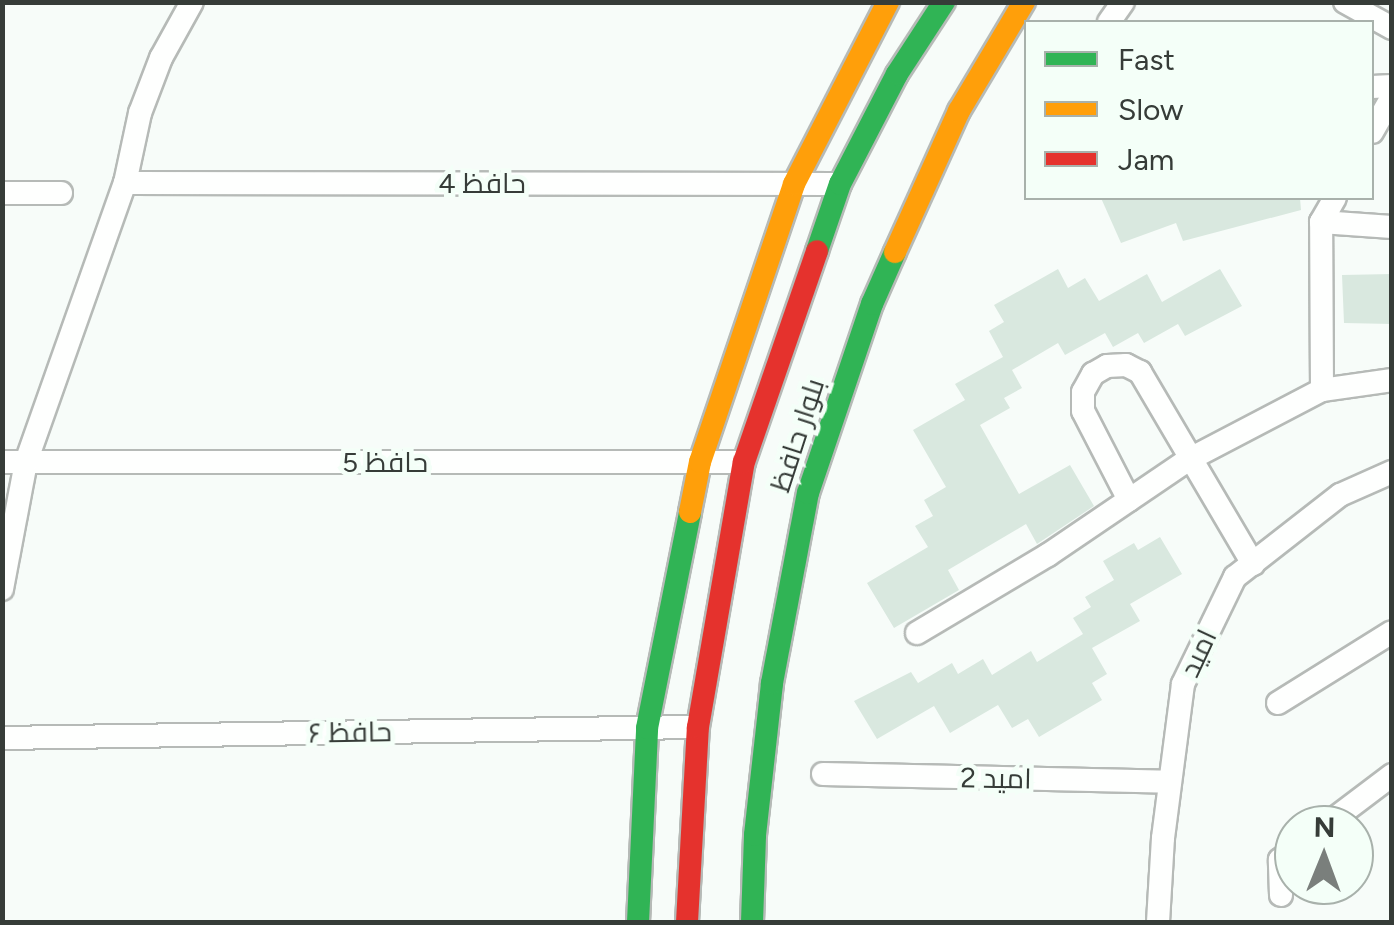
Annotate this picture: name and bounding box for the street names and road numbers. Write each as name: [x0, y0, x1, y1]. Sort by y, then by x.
street label: حافظ 4: [438, 166, 526, 200]
street label: بلوار حافظ: [763, 374, 831, 496]
street label: حافظ 5: [342, 445, 428, 479]
street label: امید: [1172, 624, 1224, 682]
street label: حافظ ۶: [308, 714, 392, 750]
street label: امید 2: [960, 761, 1032, 795]

